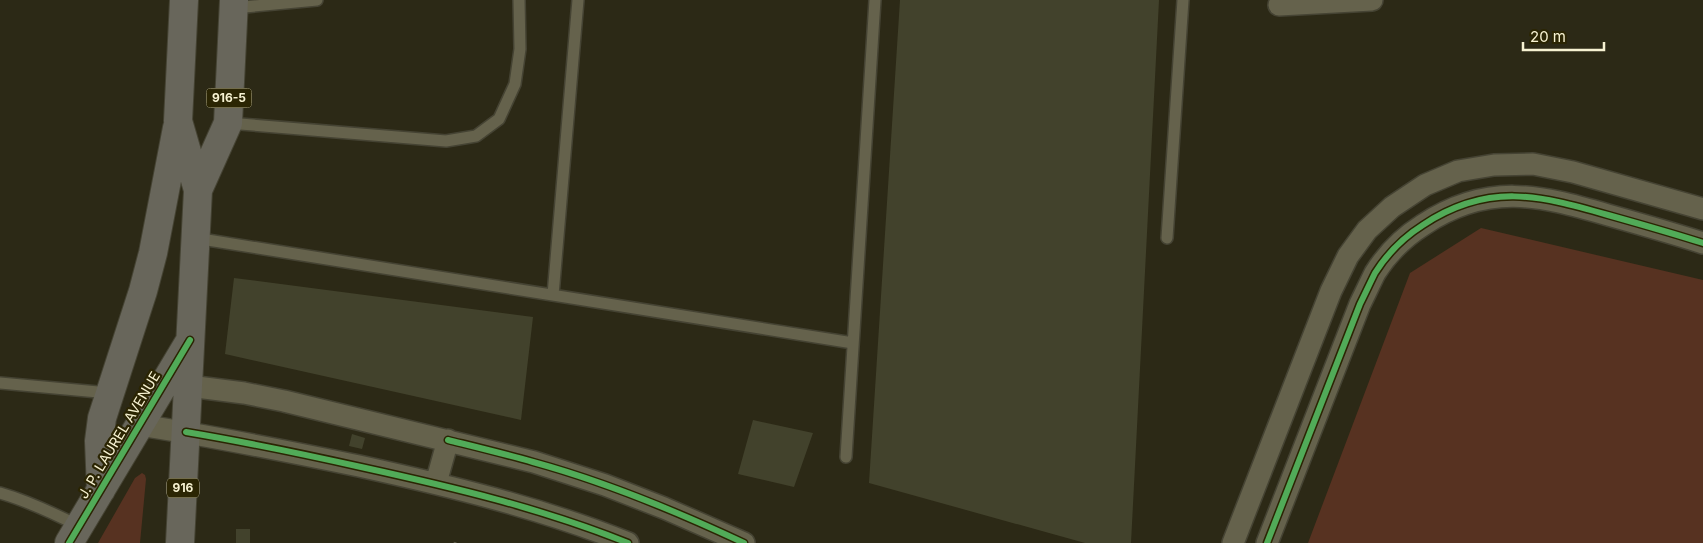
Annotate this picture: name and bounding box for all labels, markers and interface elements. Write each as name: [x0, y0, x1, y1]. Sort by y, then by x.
scale bar: [1523, 20, 1604, 52]
text: 20 m: [1530, 27, 1566, 46]
road number: 916-5: [206, 89, 252, 108]
street label: J. P. LAUREL AVENUE: [74, 368, 163, 501]
road number: 916: [167, 478, 199, 498]

